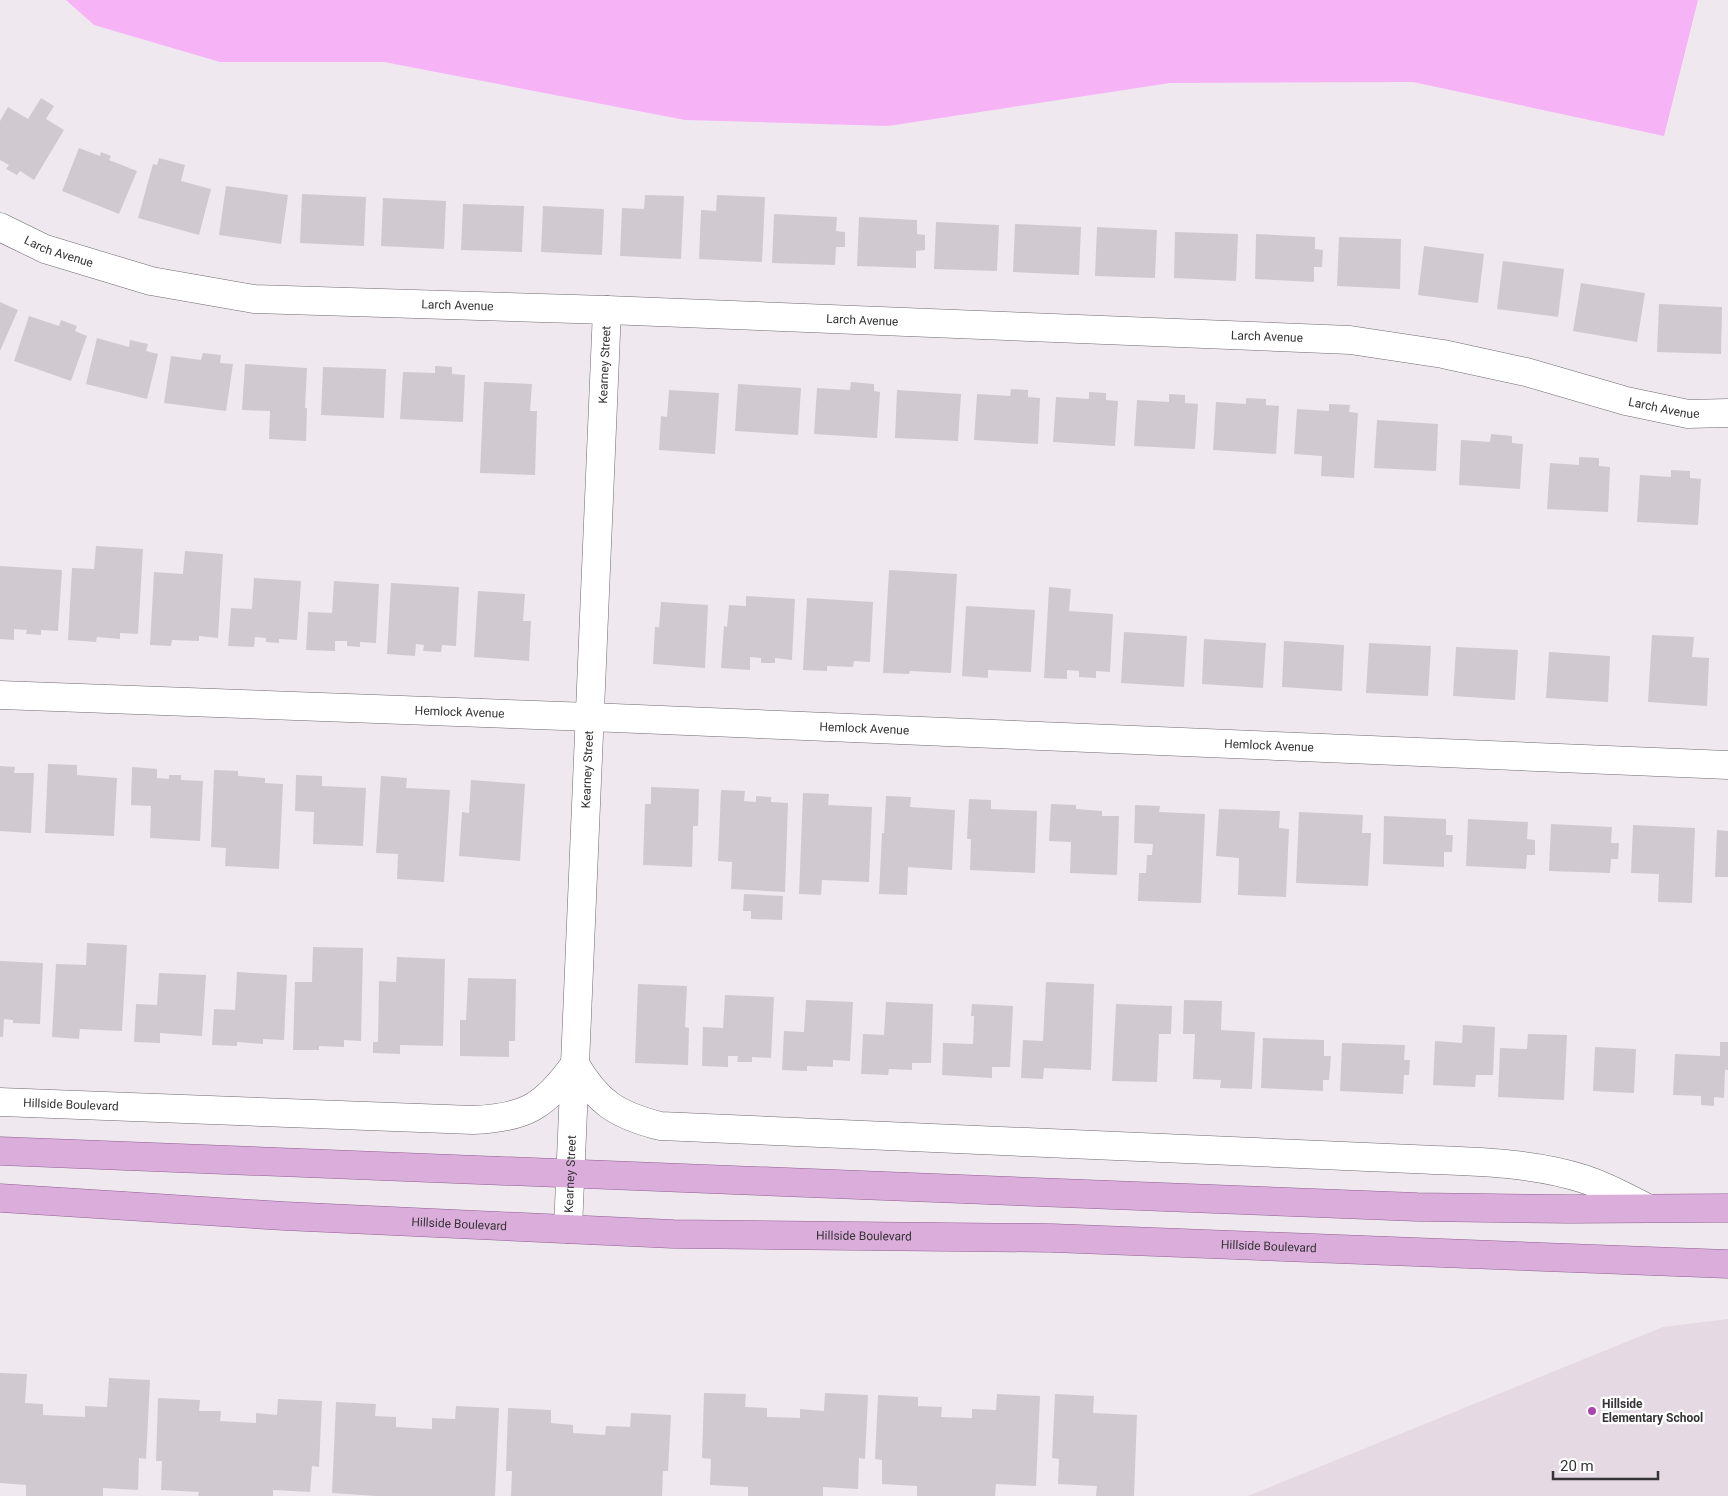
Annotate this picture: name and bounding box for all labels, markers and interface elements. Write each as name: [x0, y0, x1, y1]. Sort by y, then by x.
street label: Larch Avenue: [22, 233, 95, 270]
street label: Larch Avenue: [421, 297, 494, 313]
street label: Larch Avenue: [826, 312, 899, 329]
street label: Kearney Street: [596, 326, 613, 404]
street label: Larch Avenue: [1231, 328, 1303, 345]
street label: Larch Avenue: [1627, 395, 1700, 421]
street label: Hemlock Avenue: [414, 703, 505, 721]
street label: Hemlock Avenue: [819, 720, 910, 737]
street label: Kearney Street: [579, 730, 596, 809]
street label: Hemlock Avenue: [1224, 737, 1314, 755]
street label: Hillside Boulevard: [23, 1096, 119, 1114]
street label: Kearney Street: [562, 1135, 579, 1213]
street label: Hillside Boulevard: [411, 1215, 507, 1233]
street label: Hillside Boulevard: [816, 1229, 912, 1244]
street label: Hillside Boulevard: [1221, 1238, 1317, 1255]
place label: Hillside Elementary School: [1602, 1397, 1703, 1425]
marker: Hillside Elementary School: [1586, 1405, 1598, 1417]
scale bar: [1553, 1448, 1658, 1480]
text: 20 m: [1560, 1457, 1594, 1475]

